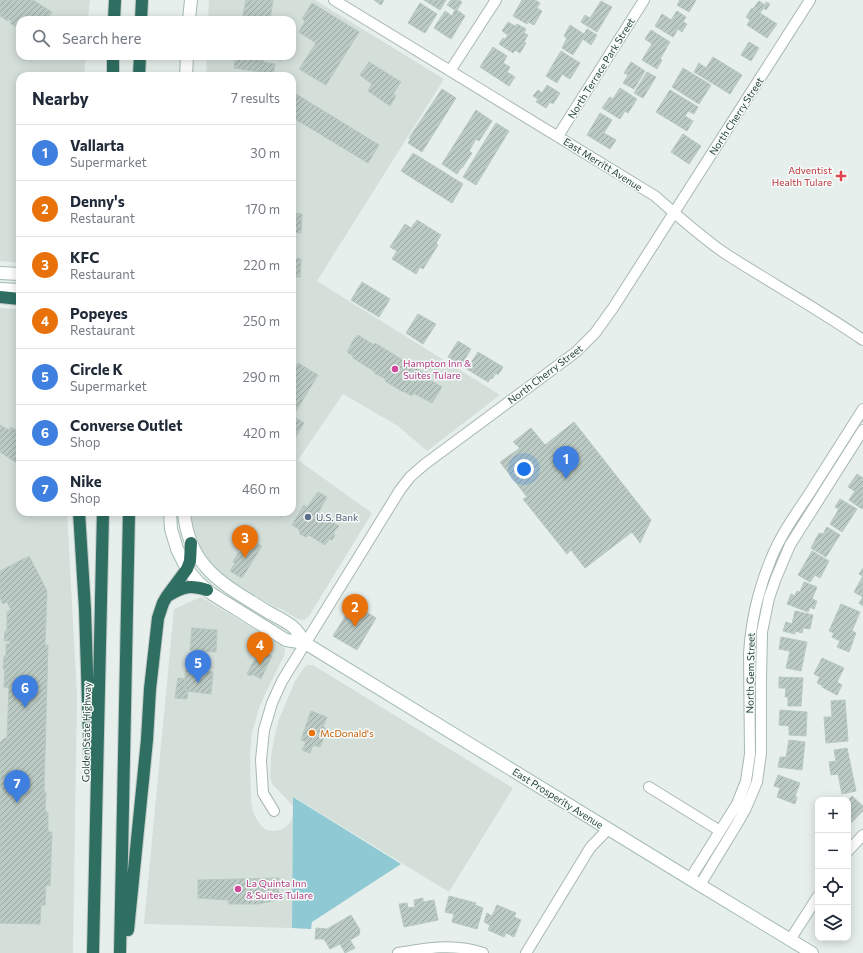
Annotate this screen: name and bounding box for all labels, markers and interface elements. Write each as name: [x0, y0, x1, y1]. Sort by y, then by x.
street label: North Terrace Park Street: [565, 15, 637, 121]
search box: [16, 16, 296, 60]
icon: search: [30, 27, 52, 49]
text: Search here: [62, 29, 141, 47]
street label: North Cherry Street: [706, 75, 766, 157]
text: Nearby: [32, 88, 89, 109]
text: 7 results: [231, 90, 280, 106]
street label: East Merritt Avenue: [561, 135, 645, 193]
text: Vallarta: [70, 136, 124, 154]
text: 1: [42, 145, 48, 161]
text: 30 m: [250, 145, 280, 161]
text: Supermarket: [70, 154, 147, 170]
place label: Adventist Health Tulare: [772, 164, 832, 188]
marker: Adventist Health Tulare: [835, 170, 847, 182]
text: Denny's: [70, 192, 125, 210]
text: 2: [41, 201, 49, 217]
text: 170 m: [245, 201, 280, 217]
text: Restaurant: [70, 210, 135, 226]
text: KFC: [70, 248, 99, 266]
text: 3: [41, 257, 49, 273]
text: 220 m: [243, 257, 280, 273]
text: Restaurant: [70, 266, 135, 282]
text: Popeyes: [70, 304, 128, 322]
text: 4: [41, 313, 49, 329]
text: 250 m: [243, 313, 280, 329]
text: Restaurant: [70, 322, 135, 338]
street label: North Cherry Street: [505, 342, 585, 406]
place label: Hampton Inn & Suites Tulare: [403, 357, 472, 381]
text: Circle K: [70, 360, 123, 378]
marker: Hampton Inn & Suites Tulare: [390, 364, 400, 374]
text: 5: [41, 369, 49, 385]
text: 290 m: [243, 369, 280, 385]
text: Supermarket: [70, 378, 147, 394]
text: Converse Outlet: [70, 416, 183, 434]
text: 6: [41, 425, 49, 441]
text: 420 m: [243, 425, 280, 441]
text: Shop: [70, 434, 101, 450]
pin: 1: [553, 446, 579, 479]
your location: [514, 459, 534, 479]
text: Nike: [70, 472, 102, 490]
text: 7: [41, 481, 49, 497]
text: 460 m: [242, 481, 280, 497]
text: Shop: [70, 490, 101, 506]
place label: U.S. Bank: [316, 511, 359, 523]
marker: U.S. Bank: [303, 512, 313, 522]
pin: 3: [232, 525, 258, 558]
pin: 2: [342, 594, 368, 627]
pin: 4: [247, 632, 273, 665]
street label: North Gem Street: [743, 633, 757, 713]
pin: 5: [185, 650, 211, 683]
pin: 6: [12, 675, 38, 708]
street label: Golden State Highway: [79, 682, 93, 782]
place label: McDonald's: [320, 727, 374, 739]
marker: McDonald's: [307, 728, 317, 738]
street label: East Prosperity Avenue: [511, 765, 605, 831]
pin: 7: [4, 770, 30, 803]
map controls: [815, 797, 851, 941]
button: +: [815, 797, 851, 833]
button: −: [815, 833, 851, 869]
button: locate: [815, 869, 851, 905]
place label: La Quinta Inn & Suites Tulare: [246, 877, 313, 901]
marker: La Quinta Inn & Suites Tulare: [233, 884, 243, 894]
button: layers: [815, 905, 851, 941]

